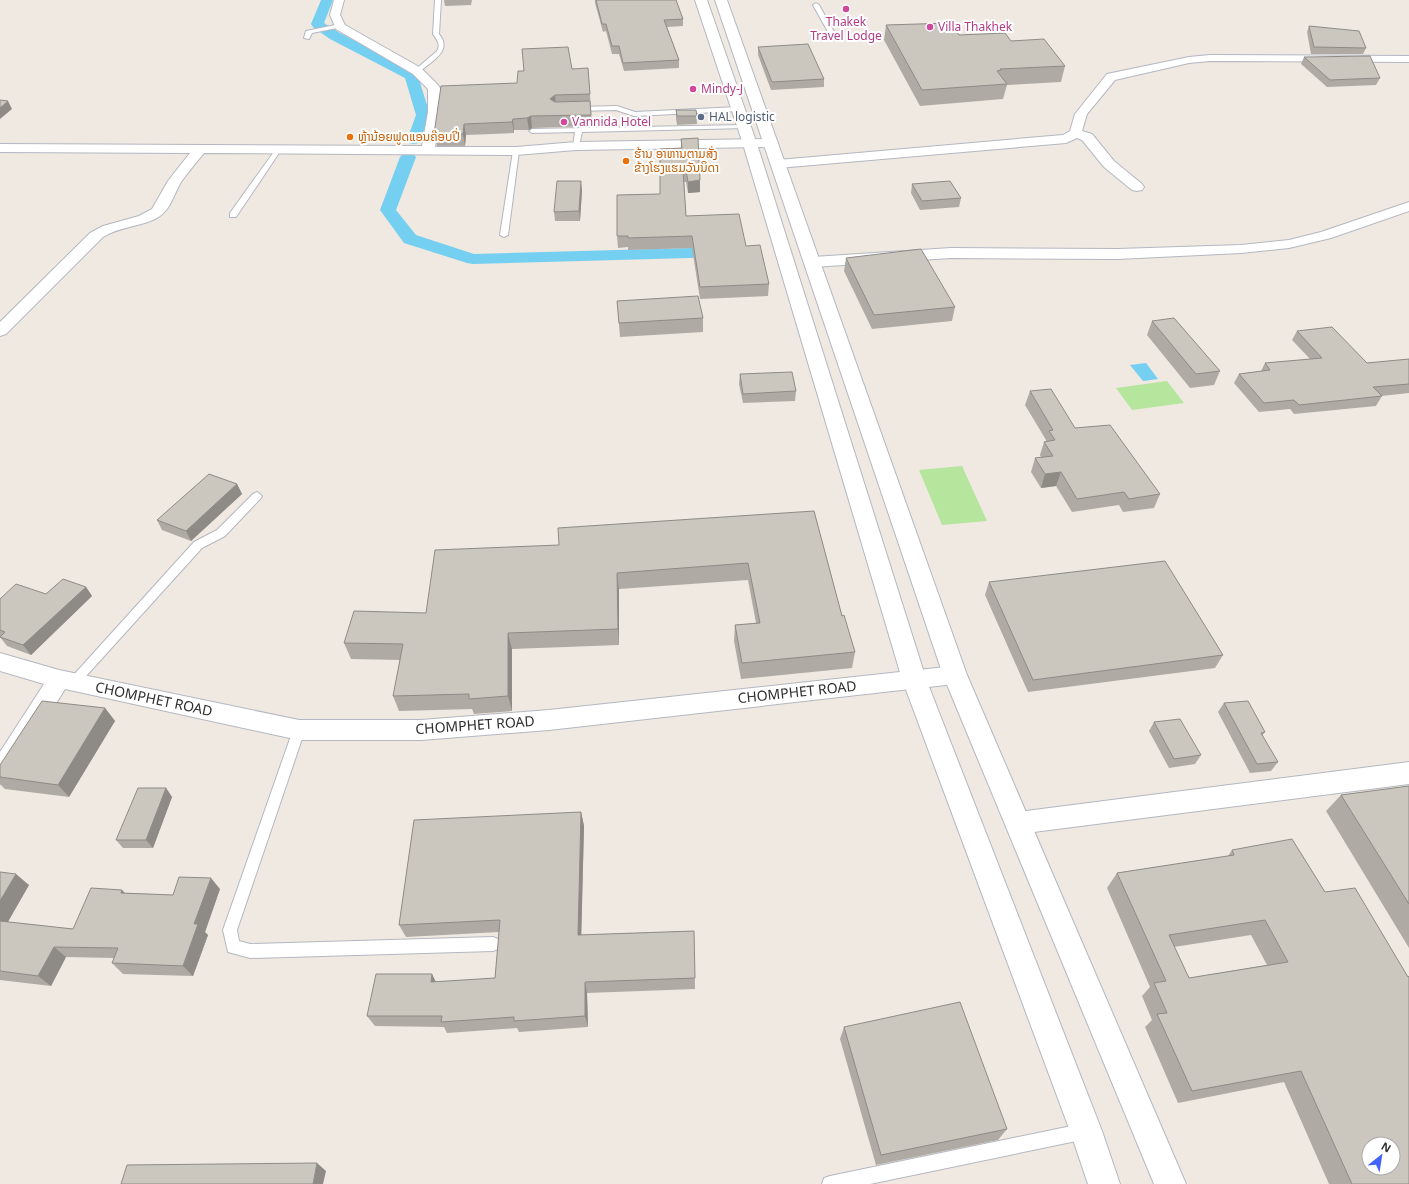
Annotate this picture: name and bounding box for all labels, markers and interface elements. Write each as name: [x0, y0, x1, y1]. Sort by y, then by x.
marker: Thakek Travel Lodge: [841, 4, 851, 14]
place label: Thakek Travel Lodge: [810, 13, 882, 44]
place label: Villa Thakhek: [938, 18, 1013, 35]
marker: Villa Thakhek: [925, 22, 935, 32]
place label: Mindy-J: [701, 80, 743, 97]
marker: Mindy-J: [688, 84, 698, 94]
place label: HAL logistic: [709, 108, 775, 125]
marker: HAL logistic: [696, 112, 706, 122]
place label: Vannida Hotel: [572, 113, 651, 130]
marker: Vannida Hotel: [559, 117, 569, 127]
place label: ຫຼ້ານ້ອຍຟູດແອນຄ໊ອບປີ່: [358, 127, 460, 145]
marker: ຫຼ້ານ້ອຍຟູດແອນຄ໊ອບປີ່: [345, 132, 355, 142]
place label: ຮ້ານ ອາຫານຕາມສັ່ງ ຂ້າງໂຮງແຮມວັນນິດາ: [634, 145, 719, 176]
marker: ຮ້ານ ອາຫານຕາມສັ່ງ ຂ້າງໂຮງແຮມວັນນິດາ: [621, 156, 631, 166]
street label: CHOMPHET ROAD: [737, 676, 857, 707]
street label: CHOMPHET ROAD: [94, 677, 214, 720]
street label: CHOMPHET ROAD: [415, 711, 535, 738]
north arrow: [1361, 1136, 1401, 1176]
text: N: [1379, 1138, 1394, 1156]

